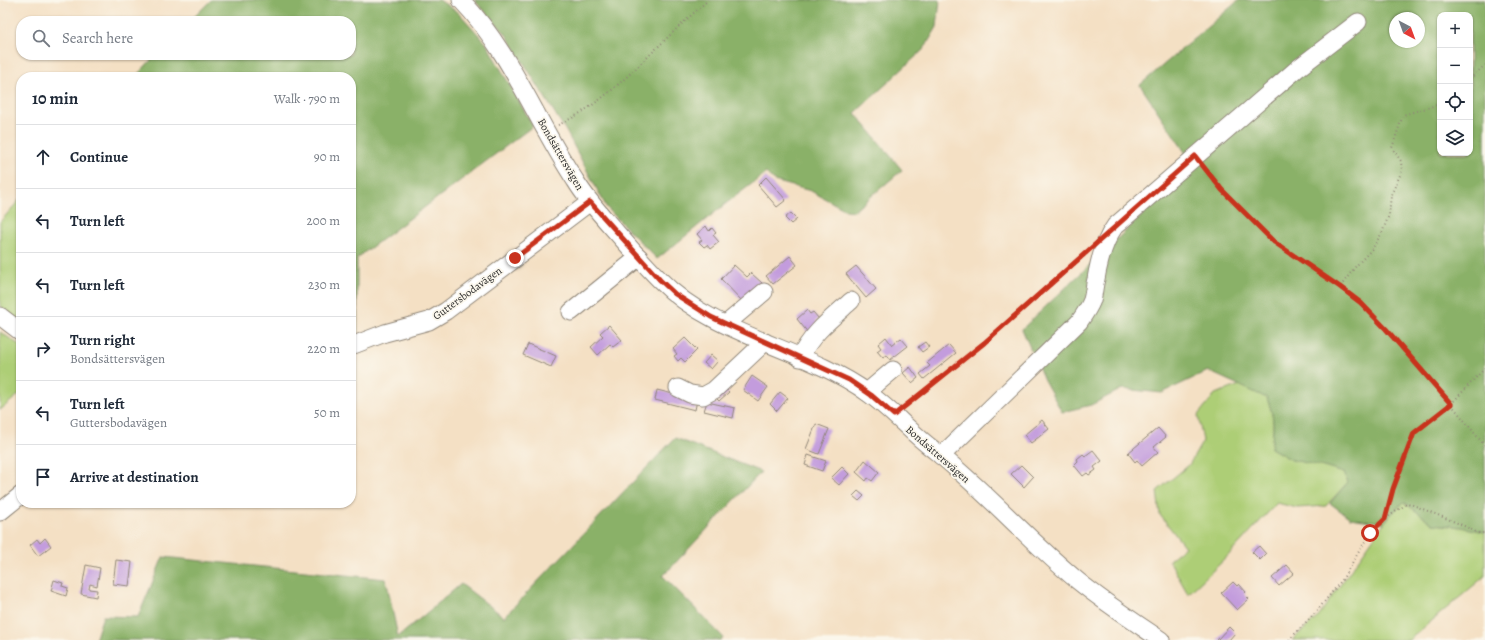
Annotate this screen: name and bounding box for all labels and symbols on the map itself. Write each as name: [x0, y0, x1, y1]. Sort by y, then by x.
north arrow: [1389, 12, 1425, 48]
street label: Bondsättersvägen: [534, 116, 587, 193]
route end: [506, 249, 524, 267]
street label: Guttersbodavägen: [430, 263, 505, 324]
street label: Bondsättersvägen: [902, 422, 973, 486]
route start: [1361, 524, 1379, 542]

